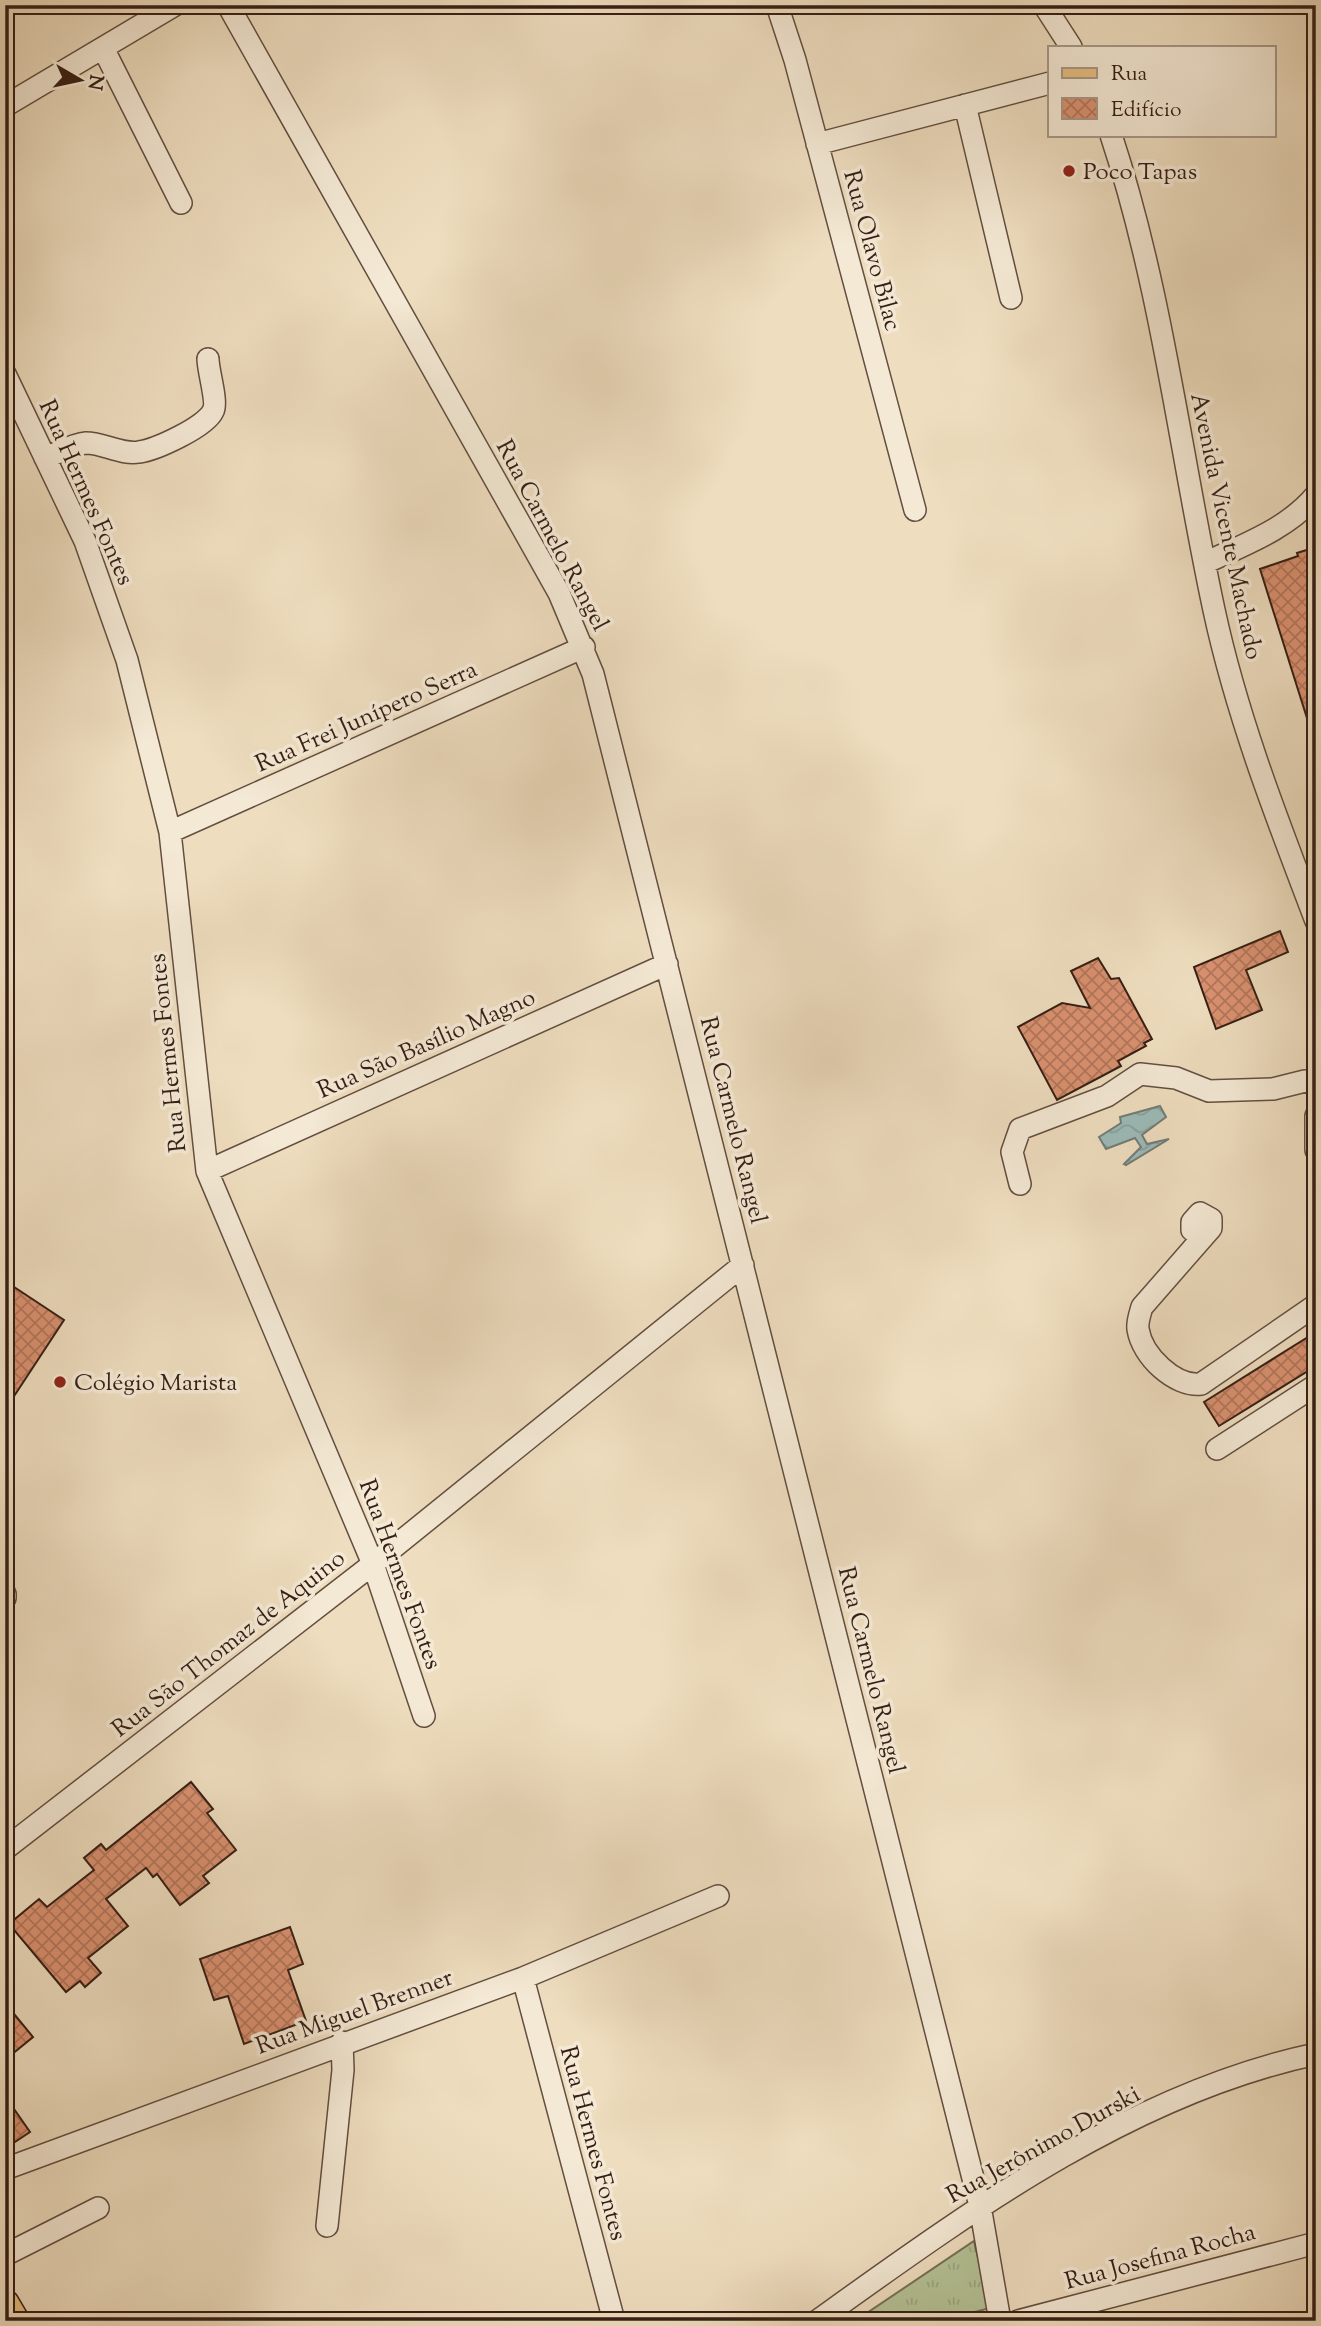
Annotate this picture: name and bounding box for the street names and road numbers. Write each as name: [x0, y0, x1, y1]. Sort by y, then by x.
street label: Rua Olavo Bilac: [833, 167, 909, 335]
street label: Avenida Vicente Machado: [1180, 390, 1270, 663]
street label: Rua Hermes Fontes: [29, 395, 141, 591]
street label: Rua Carmelo Rangel: [486, 434, 616, 638]
street label: Rua Frei Junípero Serra: [250, 654, 483, 782]
street label: Rua Hermes Fontes: [142, 952, 196, 1154]
street label: Rua São Basílio Magno: [312, 981, 541, 1108]
street label: Rua Carmelo Rangel: [690, 1013, 774, 1228]
street label: Rua Hermes Fontes: [349, 1475, 449, 1674]
street label: Rua São Thomaz de Aquino: [105, 1543, 353, 1746]
street label: Rua Carmelo Rangel: [828, 1563, 912, 1778]
street label: Rua Miguel Brenner: [251, 1961, 458, 2064]
street label: Rua Hermes Fontes: [550, 2043, 634, 2244]
street label: Rua Jerônimo Durski: [941, 2078, 1147, 2213]
street label: Rua Josefina Rocha: [1061, 2216, 1260, 2300]

